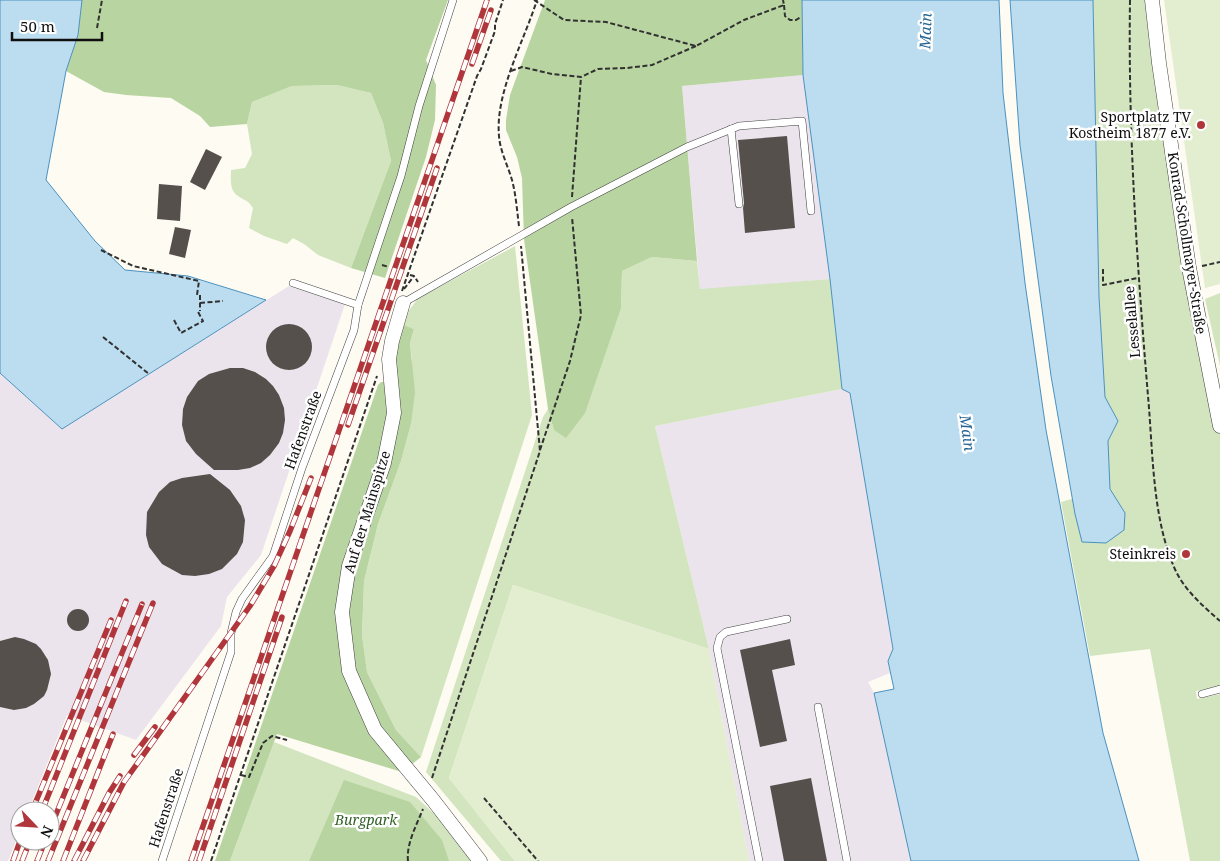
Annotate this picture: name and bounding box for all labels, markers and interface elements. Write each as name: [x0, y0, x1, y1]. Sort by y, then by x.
scale bar: [12, 10, 102, 42]
water label: Main: [914, 12, 936, 50]
text: 50 m: [20, 16, 55, 36]
place label: Sportplatz TV Kostheim 1877 e.V.: [1069, 107, 1192, 142]
marker: Sportplatz TV Kostheim 1877 e.V.: [1195, 119, 1207, 131]
street label: Konrad-Schollmayer-Straße: [1164, 150, 1211, 335]
street label: Lesselallee: [1119, 285, 1144, 359]
street label: Hafenstraße: [279, 388, 326, 472]
water label: Main: [955, 412, 980, 452]
street label: Auf der Mainspitze: [339, 448, 394, 575]
place label: Steinkreis: [1109, 544, 1176, 563]
marker: Steinkreis: [1180, 548, 1192, 560]
street label: Hafenstraße: [144, 766, 187, 850]
north arrow: [10, 801, 60, 851]
park label: Burgpark: [334, 810, 398, 829]
text: N: [36, 823, 58, 841]

